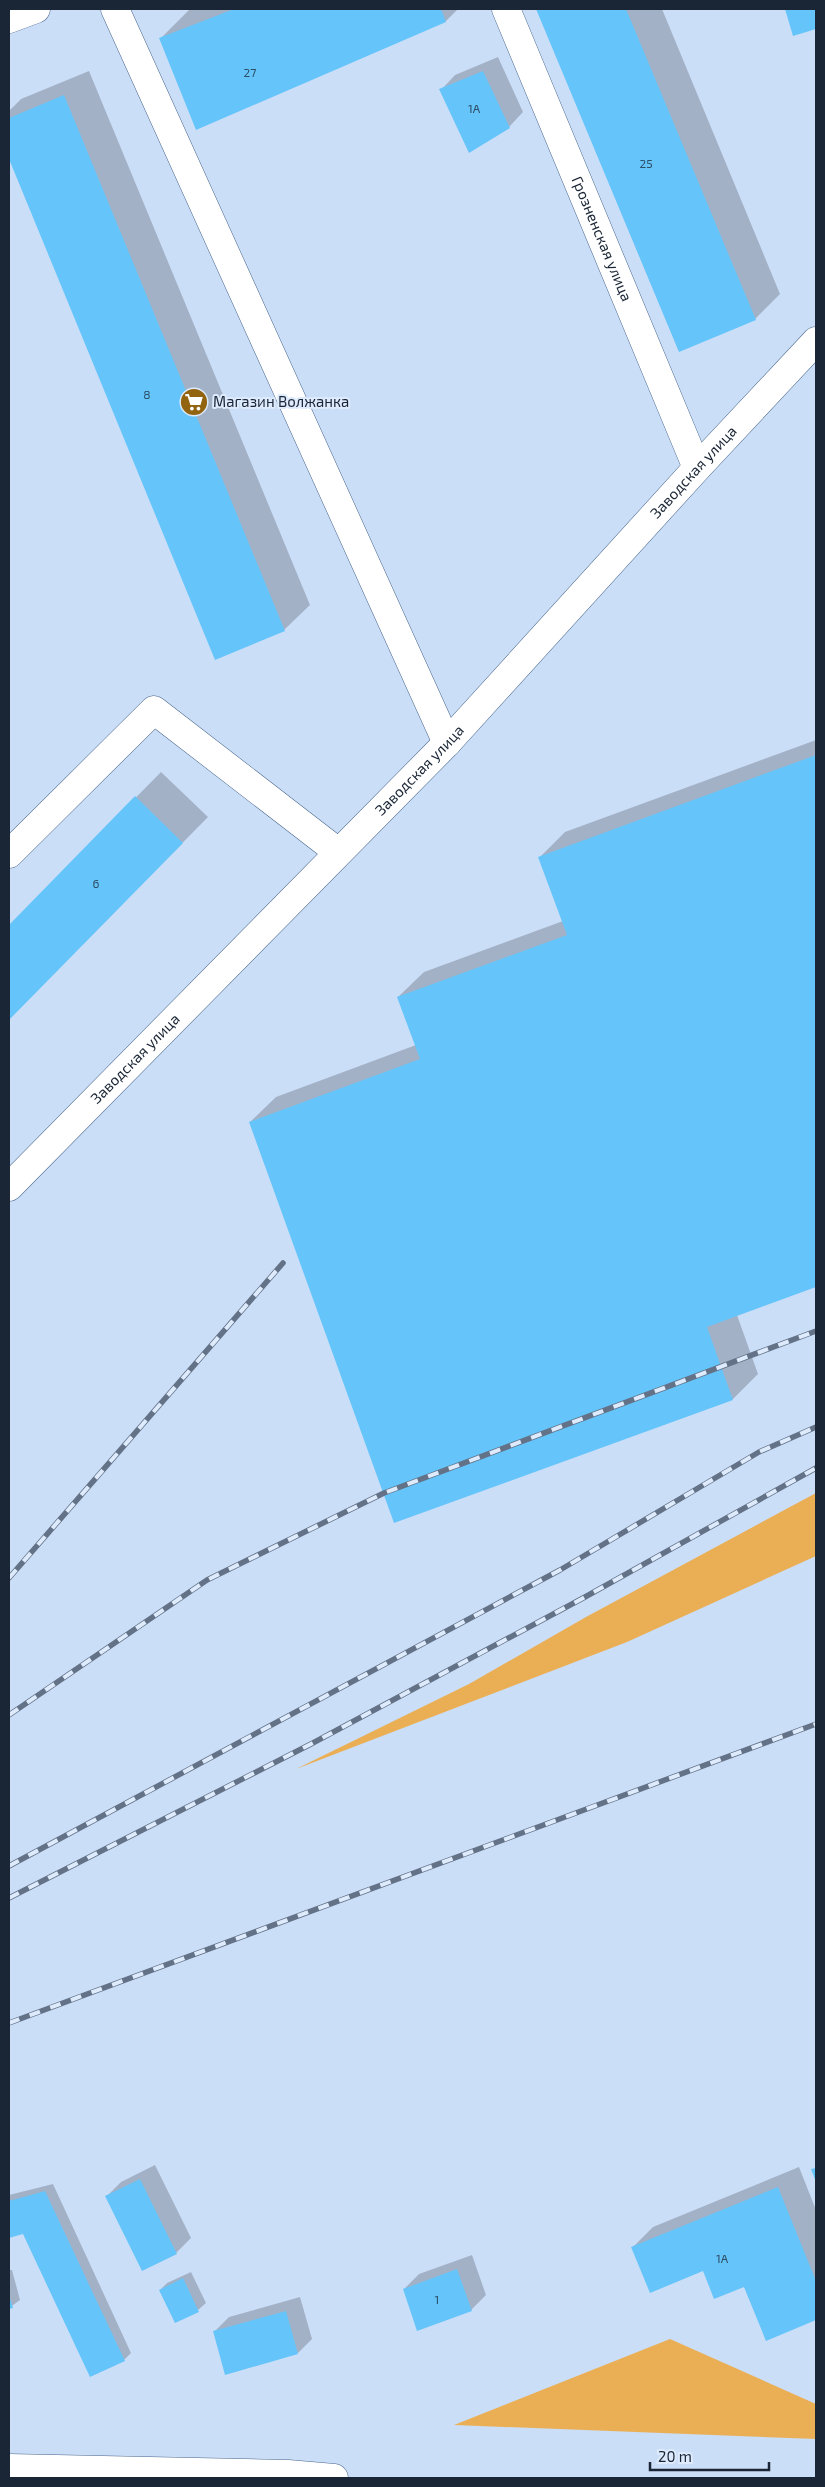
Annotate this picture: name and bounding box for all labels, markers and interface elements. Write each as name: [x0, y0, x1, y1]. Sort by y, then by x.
house number: 27: [244, 65, 256, 79]
house number: 1А: [468, 101, 481, 115]
house number: 25: [639, 156, 653, 170]
street label: Грозненская улица: [569, 173, 637, 304]
house number: 8: [143, 387, 151, 401]
supermarket icon: Магазин Волжанка: [179, 387, 209, 417]
place label: Магазин Волжанка: [213, 392, 349, 410]
street label: Заводская улица: [646, 422, 740, 521]
street label: Заводская улица: [371, 721, 467, 819]
house number: 6: [93, 876, 100, 890]
street label: Заводская улица: [86, 1009, 183, 1107]
house number: 1А: [716, 2251, 729, 2265]
house number: 1: [435, 2292, 439, 2306]
scale bar: [650, 2440, 769, 2472]
text: 20 m: [658, 2447, 692, 2465]

